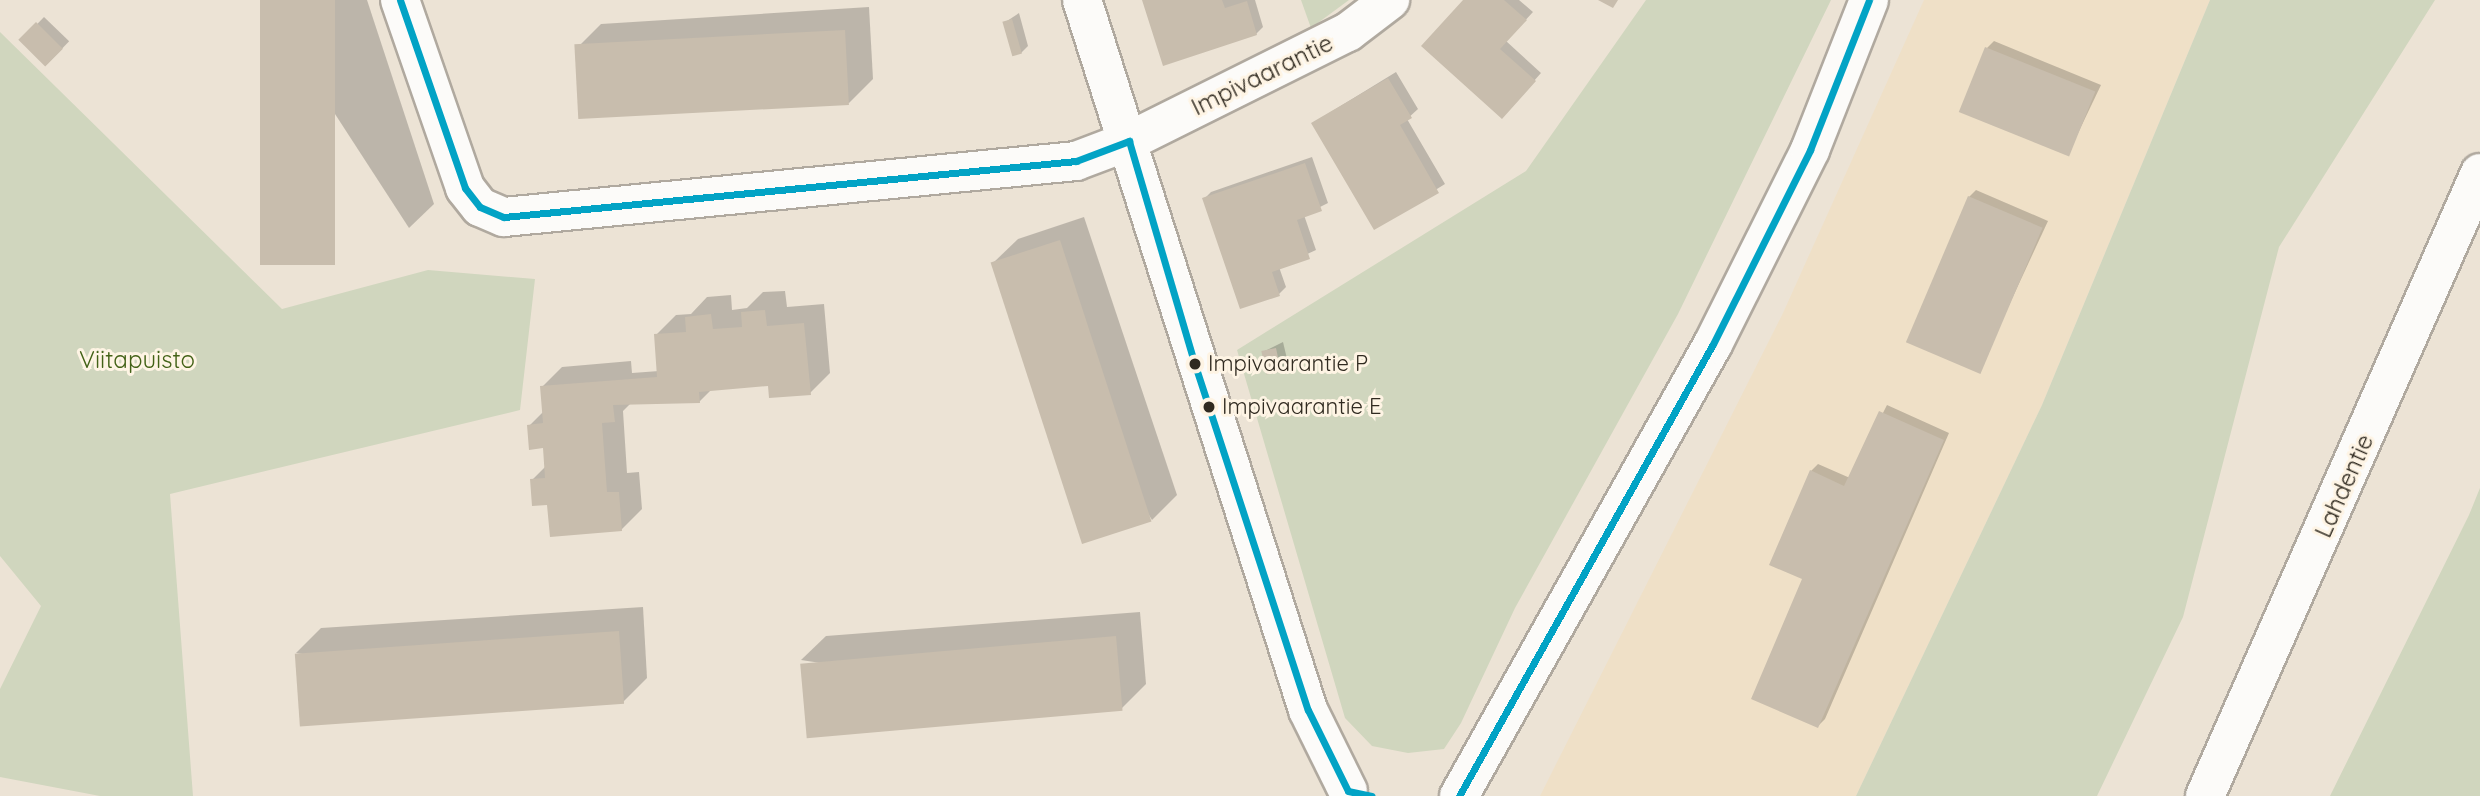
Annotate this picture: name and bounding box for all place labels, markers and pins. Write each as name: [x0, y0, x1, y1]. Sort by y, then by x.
place label: Impivaarantie P: [1208, 351, 1368, 377]
marker: Impivaarantie P: [1188, 357, 1202, 371]
place label: Impivaarantie E: [1222, 394, 1381, 420]
marker: Impivaarantie E: [1202, 400, 1216, 414]

